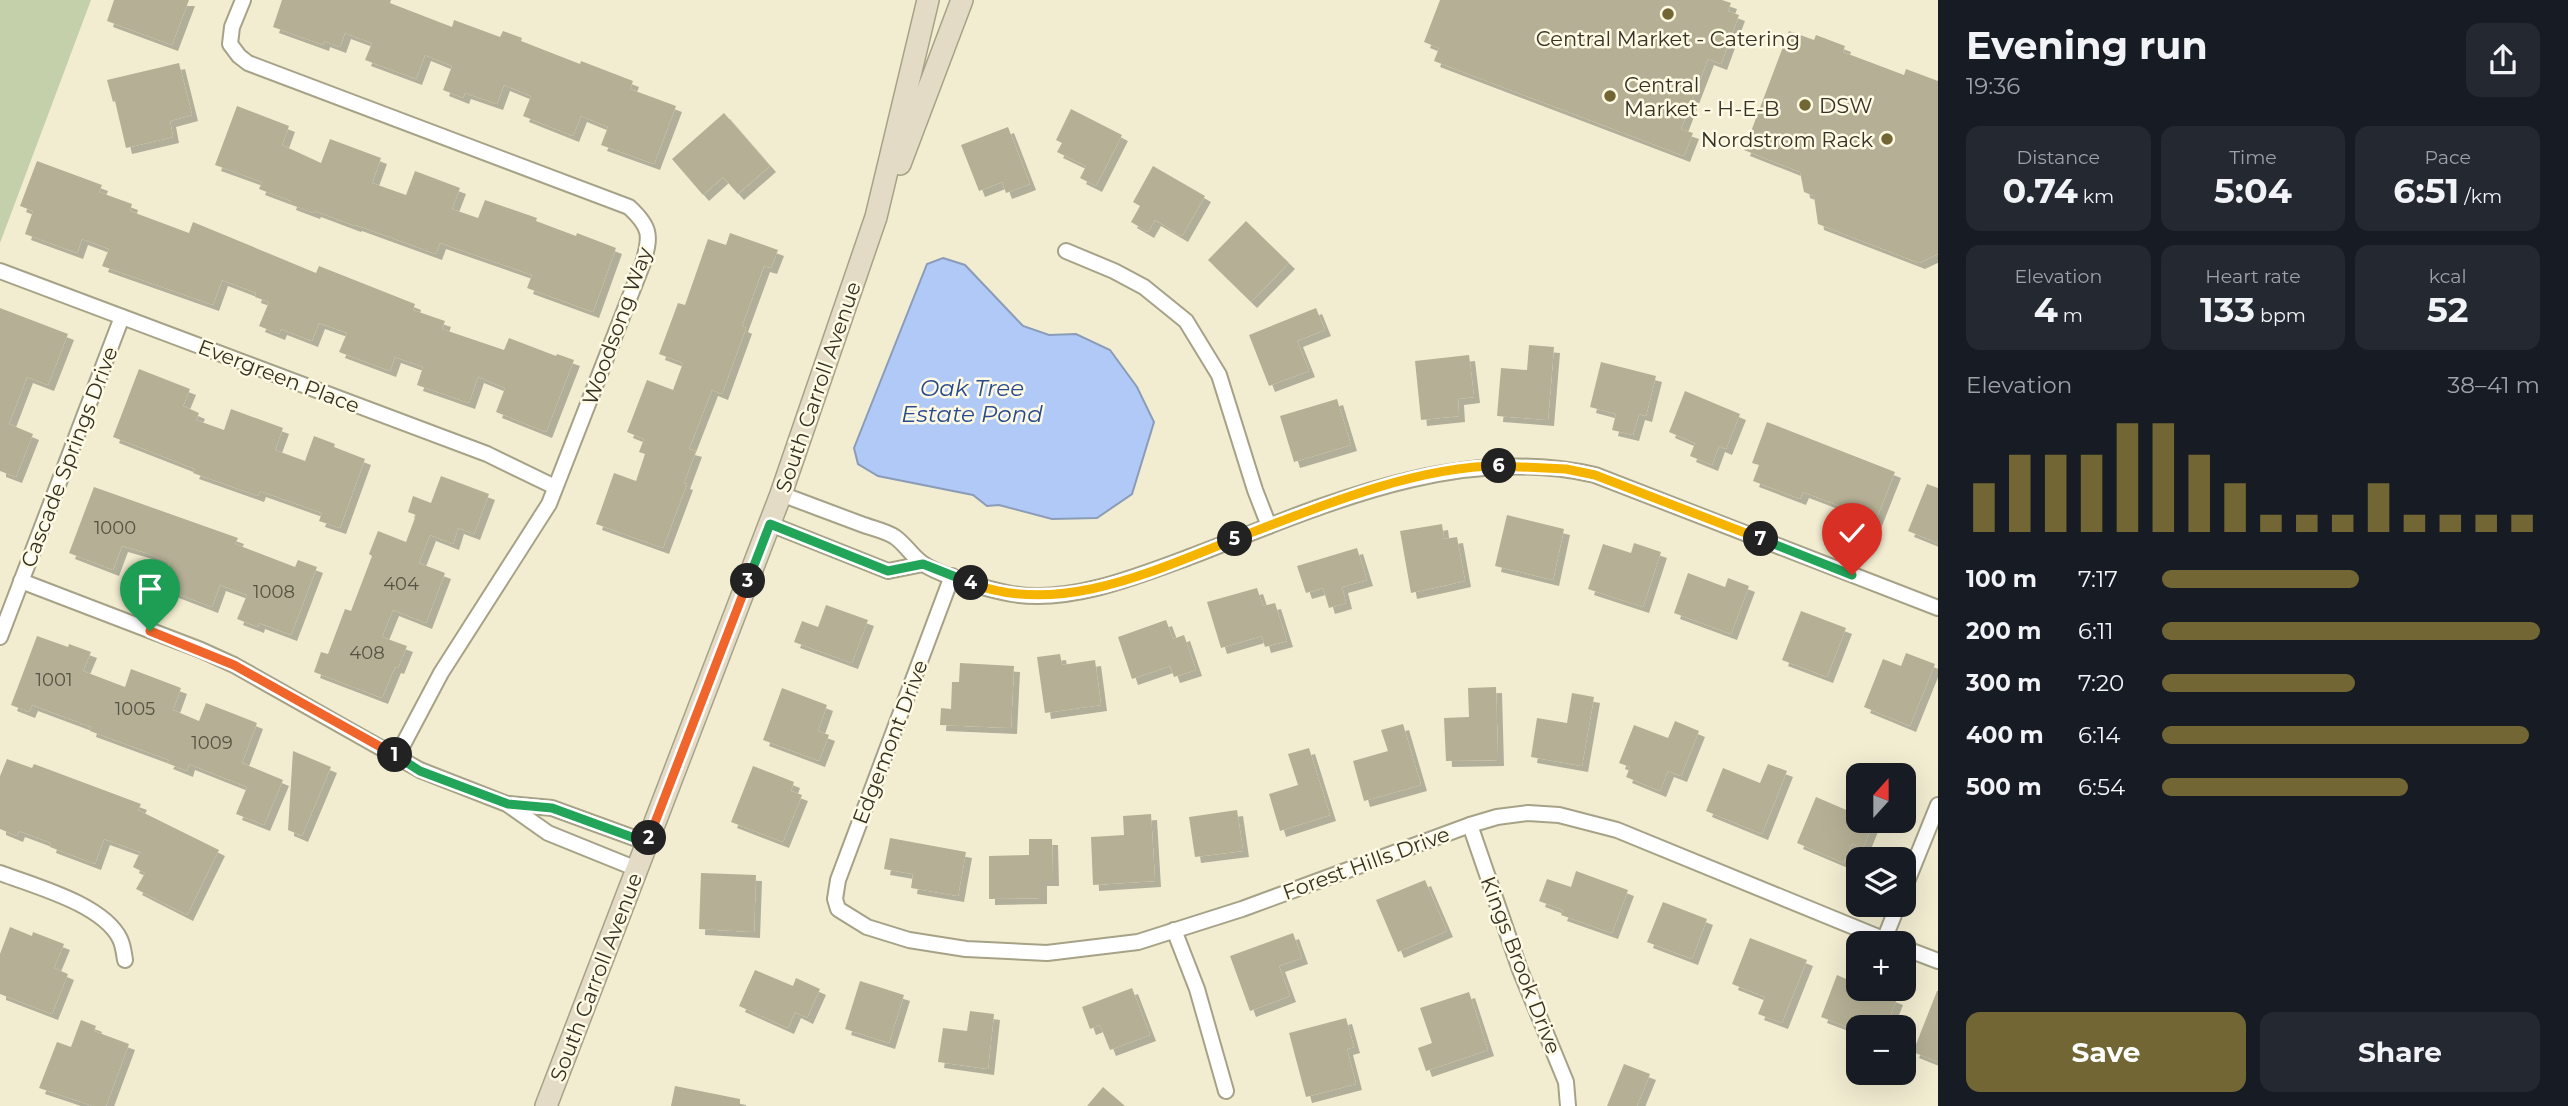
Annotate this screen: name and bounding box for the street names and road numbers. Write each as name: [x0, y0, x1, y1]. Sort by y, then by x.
street label: Woodsong Way: [577, 243, 657, 408]
street label: South Carroll Avenue: [770, 278, 866, 496]
street label: Evergreen Place: [195, 334, 363, 418]
street label: Cascade Springs Drive: [15, 343, 123, 571]
street label: Edgemont Drive: [847, 656, 933, 828]
street label: Forest Hills Drive: [1279, 821, 1453, 905]
street label: South Carroll Avenue: [545, 869, 647, 1085]
street label: Kings Brook Drive: [1476, 873, 1566, 1057]

